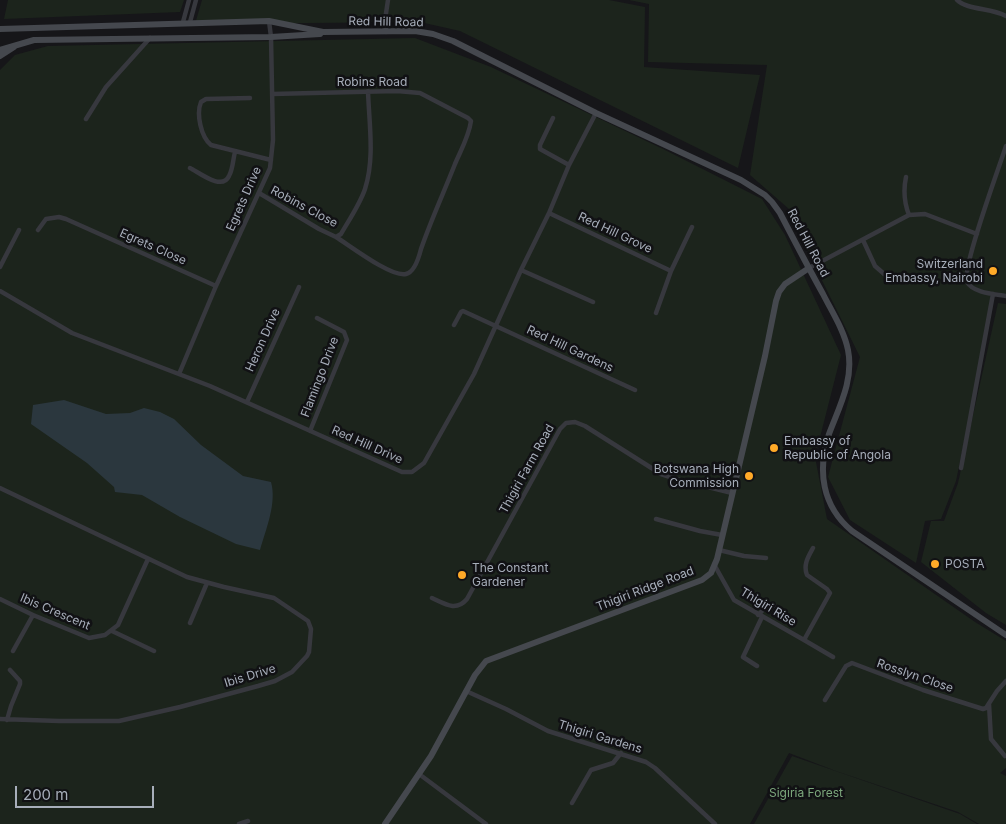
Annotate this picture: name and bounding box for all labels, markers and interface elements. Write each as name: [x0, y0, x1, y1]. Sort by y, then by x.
street label: Red Hill Road: [348, 14, 424, 30]
street label: Robins Road: [337, 75, 407, 89]
street label: Egrets Drive: [223, 164, 265, 234]
street label: Robins Close: [268, 183, 340, 231]
street label: Red Hill Road: [784, 206, 832, 280]
street label: Red Hill Grove: [576, 210, 654, 256]
street label: Egrets Close: [117, 226, 189, 268]
place label: Switzerland Embassy, Nairobi: [885, 257, 983, 285]
marker: Switzerland Embassy, Nairobi: [987, 265, 999, 277]
street label: Heron Drive: [243, 306, 283, 374]
street label: Red Hill Gardens: [524, 323, 616, 375]
street label: Flamingo Drive: [298, 335, 342, 419]
street label: Thigiri Farm Road: [496, 422, 558, 516]
street label: Red Hill Drive: [329, 423, 405, 467]
place label: Embassy of Republic of Angola: [784, 434, 891, 462]
marker: Embassy of Republic of Angola: [768, 442, 780, 454]
place label: Botswana High Commission: [654, 462, 739, 490]
marker: Botswana High Commission: [743, 470, 755, 482]
place label: POSTA: [945, 557, 985, 571]
marker: POSTA: [929, 558, 941, 570]
place label: The Constant Gardener: [472, 561, 548, 589]
street label: Thigiri Ridge Road: [594, 564, 696, 614]
marker: The Constant Gardener: [456, 569, 468, 581]
street label: Thigiri Rise: [737, 585, 799, 629]
street label: Ibis Crescent: [18, 591, 92, 633]
street label: Rosslyn Close: [875, 656, 955, 696]
street label: Ibis Drive: [223, 661, 277, 691]
street label: Thigiri Gardens: [556, 717, 644, 757]
scale bar: [18, 776, 156, 808]
text: 200 m: [23, 785, 68, 804]
park label: Sigiria Forest: [769, 786, 843, 800]

